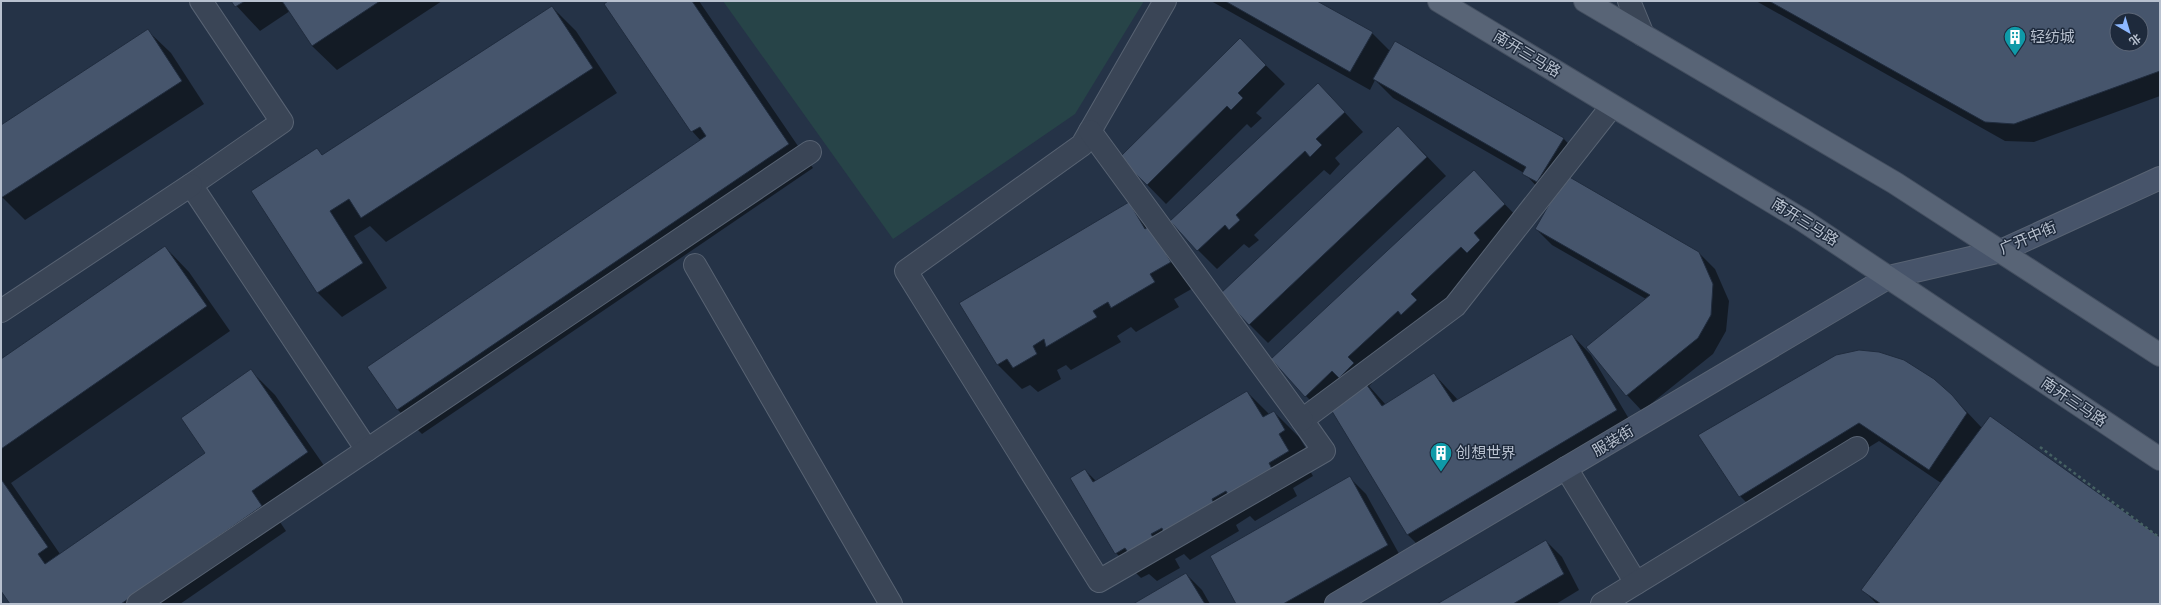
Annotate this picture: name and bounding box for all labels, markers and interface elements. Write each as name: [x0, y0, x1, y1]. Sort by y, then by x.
north arrow: [2109, 12, 2149, 52]
building icon: 轻纺城: [2002, 24, 2028, 57]
street label: 南开三马路: [1490, 27, 1564, 81]
place label: 轻纺城: [2030, 28, 2075, 46]
text: 北: [2127, 31, 2143, 48]
street label: 南开三马路: [1768, 194, 1842, 250]
street label: 广开中街: [1997, 218, 2059, 258]
street label: 南开三马路: [2038, 374, 2110, 430]
street label: 服装街: [1589, 422, 1637, 460]
building icon: 创想世界: [1428, 440, 1454, 473]
place label: 创想世界: [1456, 444, 1516, 462]

